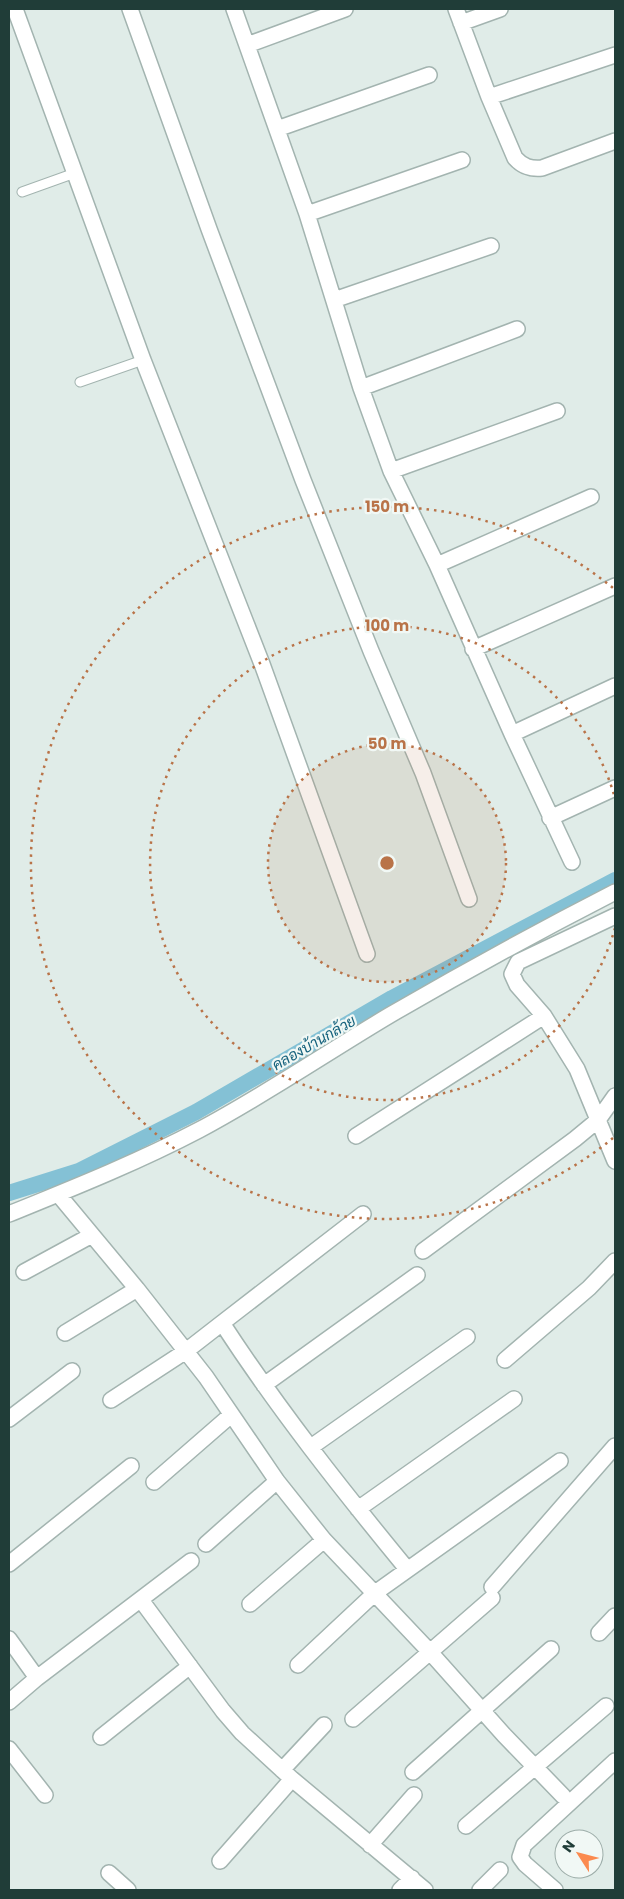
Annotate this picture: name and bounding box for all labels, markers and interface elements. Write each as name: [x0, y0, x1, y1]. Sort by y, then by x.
text: 150 m: [365, 496, 409, 517]
text: 100 m: [365, 615, 409, 636]
text: 50 m: [368, 733, 406, 754]
centre of rings: [378, 854, 396, 872]
water label: คลองบ้านกล้วย: [268, 1010, 360, 1075]
north arrow: [554, 1829, 604, 1879]
text: N: [557, 1836, 580, 1856]

